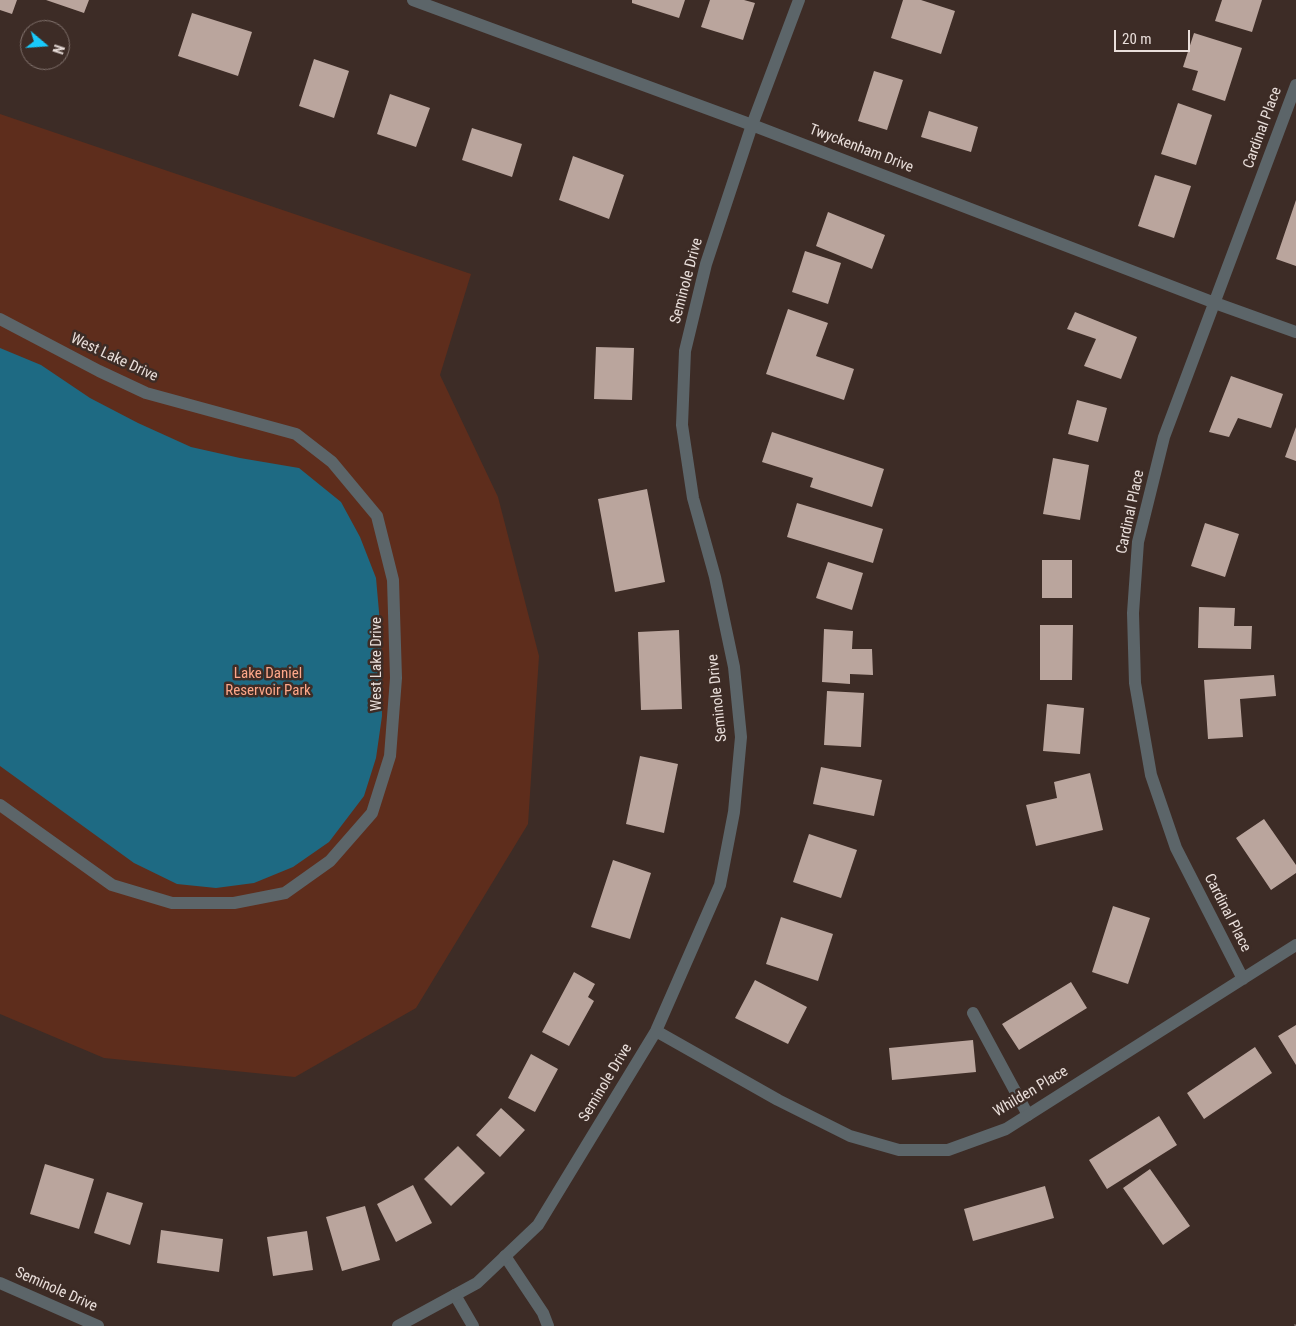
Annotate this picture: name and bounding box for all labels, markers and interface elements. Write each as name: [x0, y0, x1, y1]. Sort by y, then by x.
north arrow: [20, 20, 70, 70]
scale bar: [1116, 20, 1192, 52]
text: 20 m: [1122, 30, 1152, 48]
text: N: [49, 43, 67, 56]
street label: Cardinal Place: [1240, 85, 1286, 171]
street label: Twyckenham Drive: [806, 121, 916, 177]
street label: Seminole Drive: [667, 236, 707, 326]
street label: West Lake Drive: [67, 330, 161, 386]
street label: Cardinal Place: [1113, 468, 1149, 556]
street label: West Lake Drive: [368, 617, 386, 711]
street label: Seminole Drive: [704, 653, 732, 743]
park label: Lake Daniel Reservoir Park: [225, 665, 311, 700]
street label: Cardinal Place: [1200, 871, 1254, 955]
street label: Seminole Drive: [576, 1041, 636, 1125]
street label: Whilden Place: [991, 1063, 1071, 1121]
street label: Seminole Drive: [12, 1264, 100, 1316]

